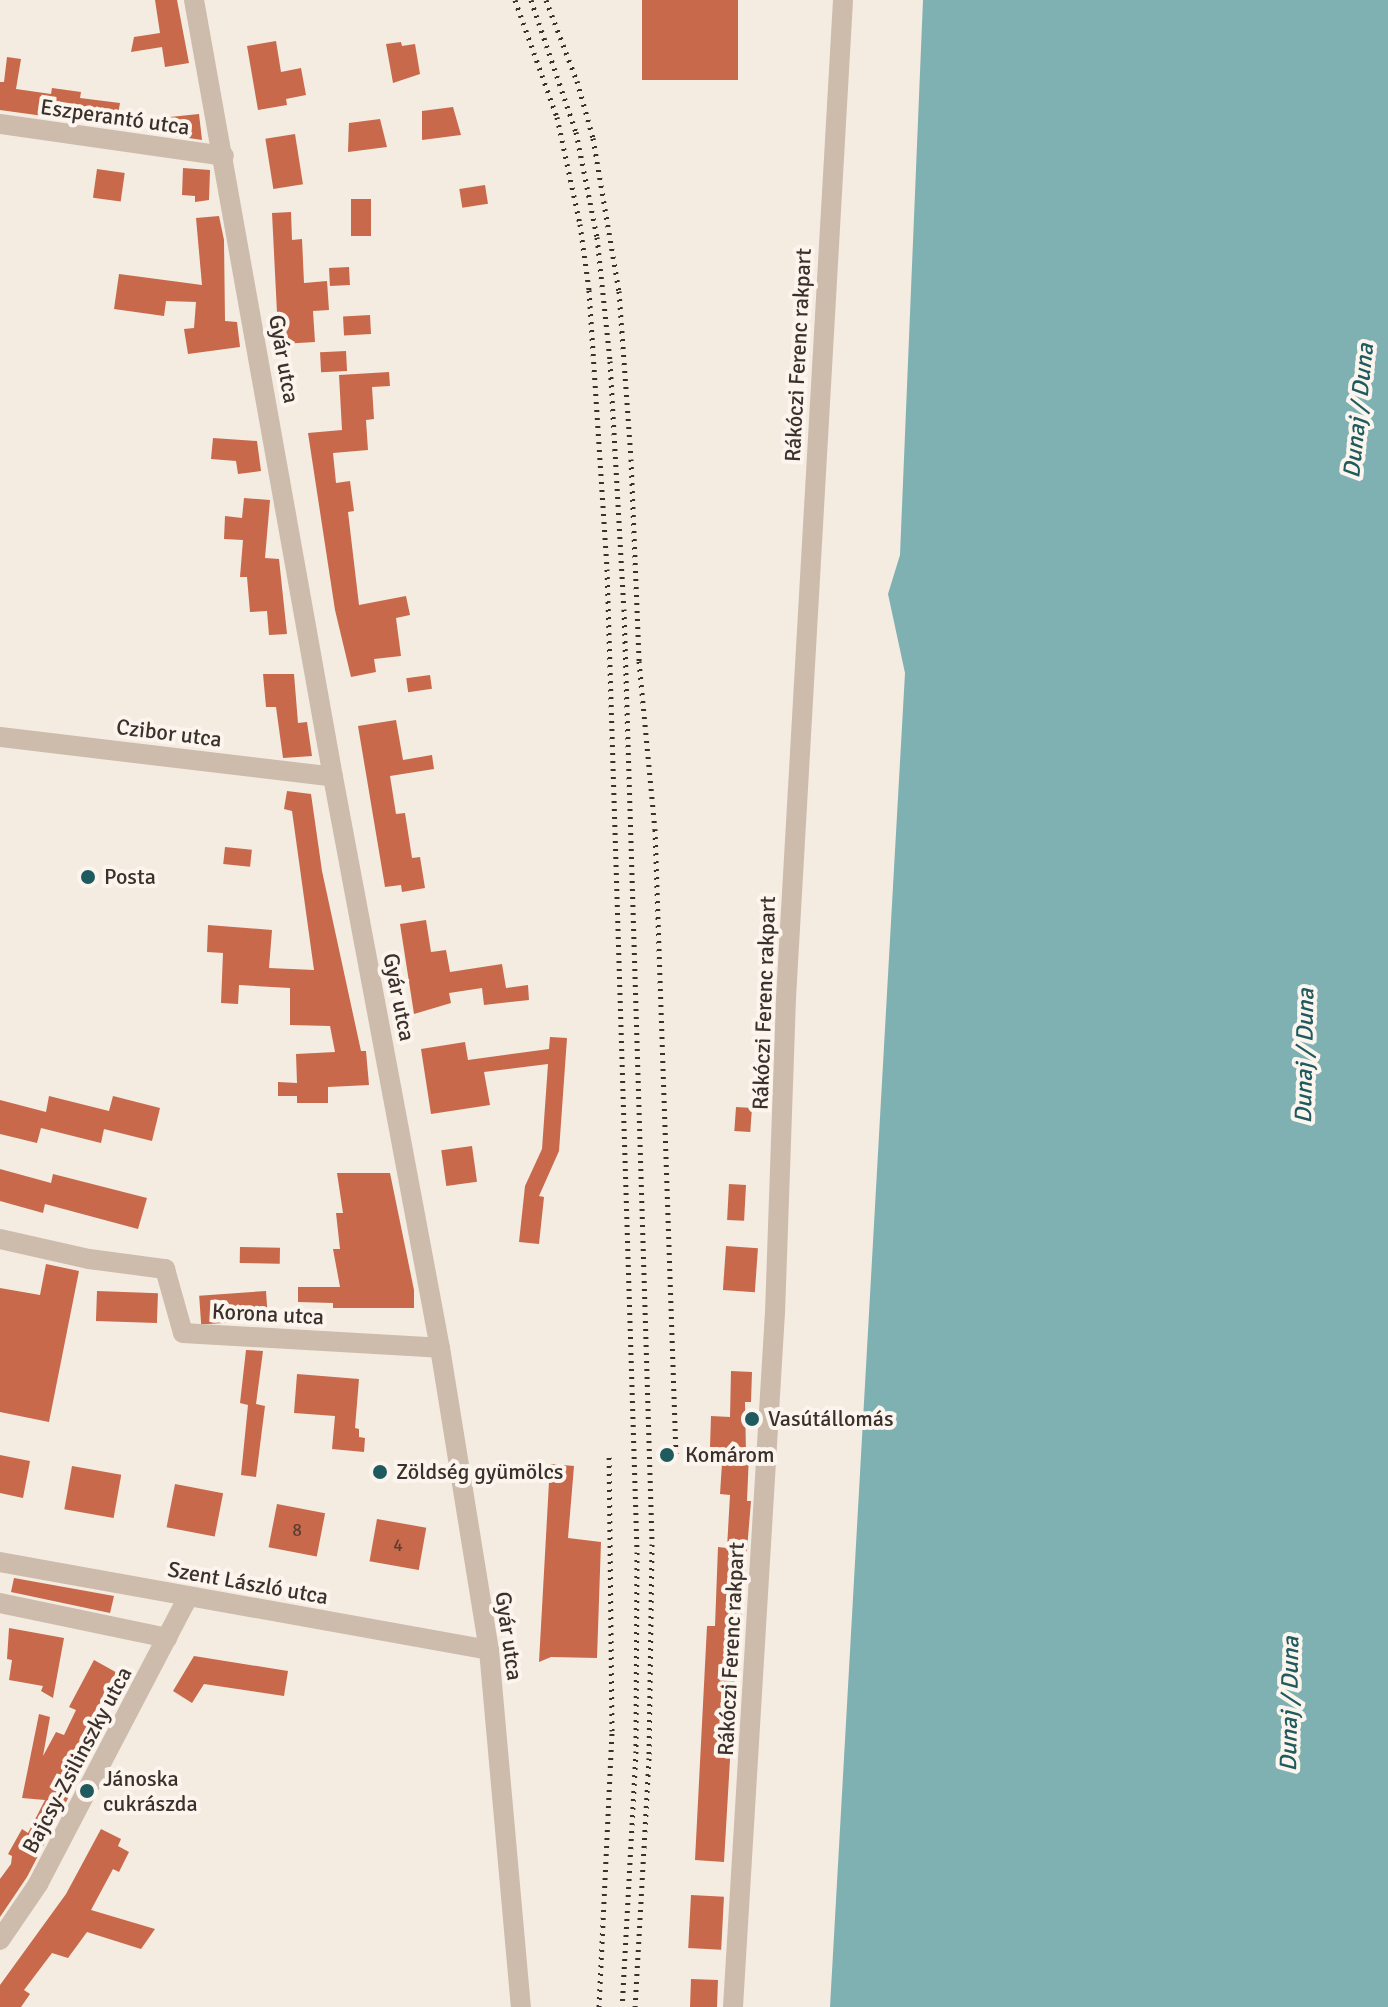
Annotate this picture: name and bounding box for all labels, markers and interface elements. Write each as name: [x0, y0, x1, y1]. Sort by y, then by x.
street label: Eszperantó utca: [39, 93, 191, 141]
street label: Rákóczi Ferenc rakpart: [779, 247, 817, 463]
street label: Gyár utca: [263, 313, 305, 405]
water label: Dunaj / Duna: [1338, 342, 1380, 480]
street label: Czibor utca: [115, 713, 223, 753]
place label: Posta: [104, 864, 156, 890]
marker: Posta: [79, 868, 97, 886]
street label: Rákóczi Ferenc rakpart: [747, 896, 781, 1110]
street label: Gyár utca: [378, 951, 420, 1043]
water label: Dunaj / Duna: [1289, 988, 1321, 1124]
street label: Korona utca: [211, 1298, 325, 1330]
place label: Vasútállomás: [768, 1406, 894, 1432]
marker: Vasútállomás: [743, 1410, 761, 1428]
place label: Komárom: [685, 1442, 775, 1468]
marker: Komárom: [656, 1444, 678, 1466]
place label: Zöldség gyümölcs: [396, 1459, 563, 1485]
marker: Zöldség gyümölcs: [371, 1463, 389, 1481]
house number: 8: [292, 1519, 302, 1541]
house number: 4: [393, 1534, 403, 1556]
street label: Rákóczi Ferenc rakpart: [712, 1541, 750, 1757]
street label: Szent László utca: [166, 1556, 330, 1610]
street label: Gyár utca: [490, 1590, 528, 1682]
water label: Dunaj / Duna: [1274, 1636, 1306, 1772]
street label: Bajcsy-Zsilinszky utca: [17, 1662, 137, 1858]
place label: Jánoska cukrászda: [103, 1765, 198, 1816]
marker: Jánoska cukrászda: [78, 1782, 96, 1800]

